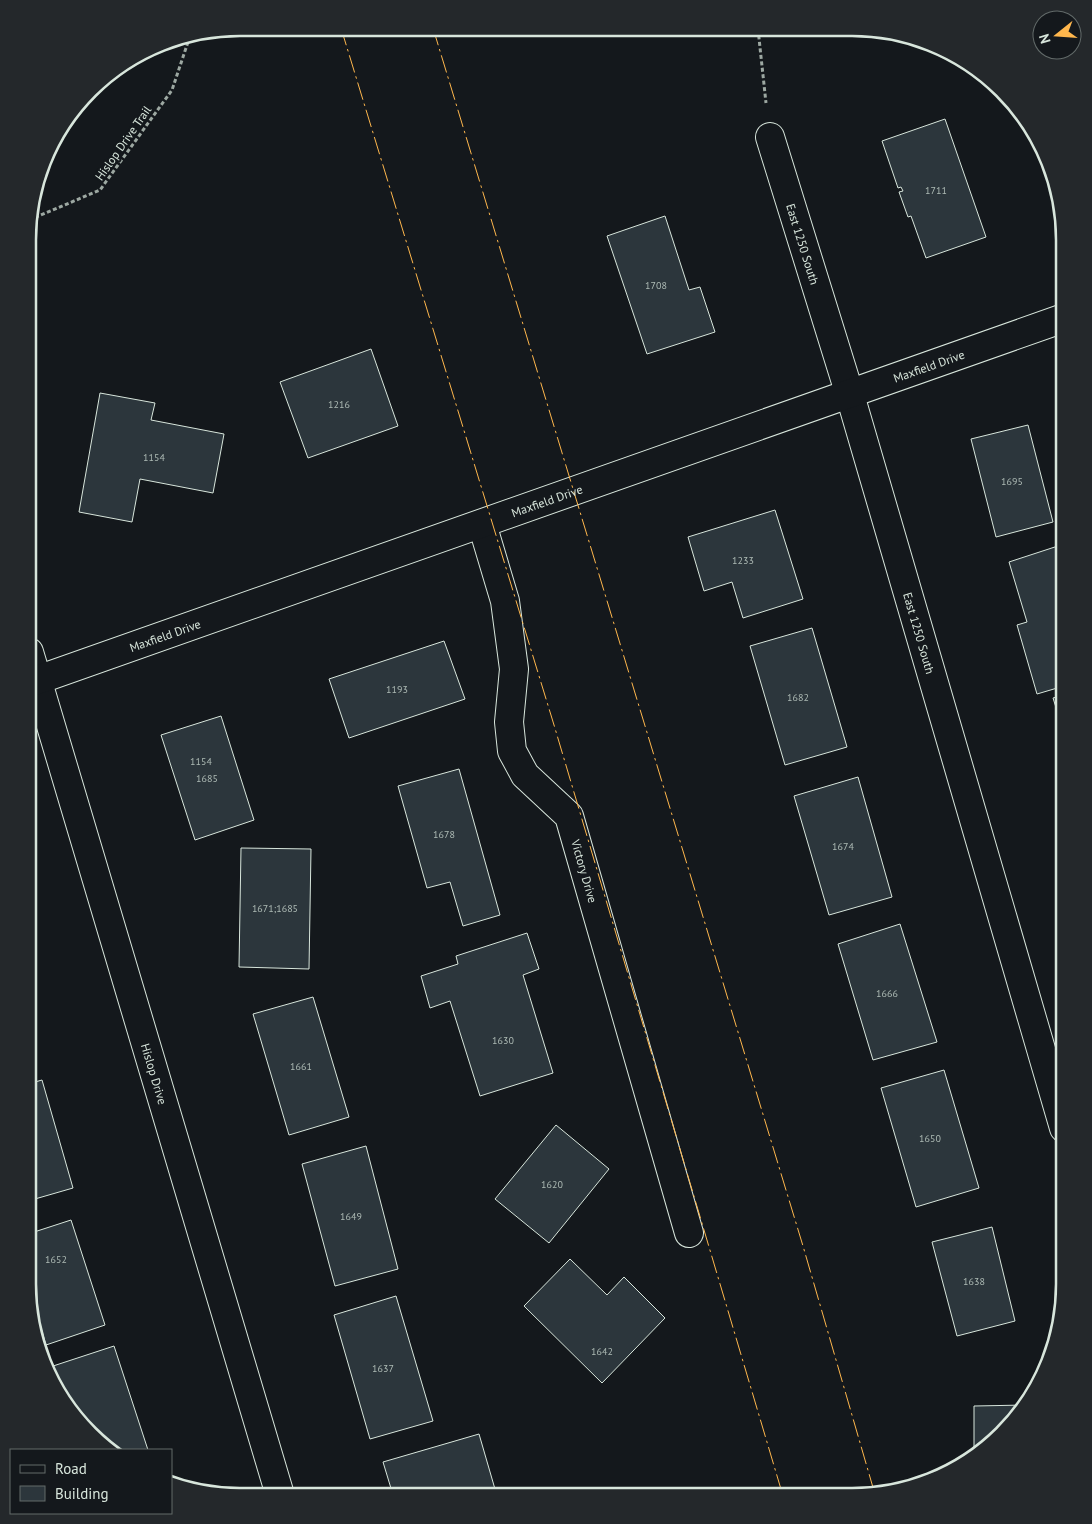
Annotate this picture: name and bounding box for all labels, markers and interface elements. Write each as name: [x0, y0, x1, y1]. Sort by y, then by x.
north arrow: [1032, 10, 1082, 60]
text: N: [1035, 32, 1055, 46]
street label: Hislop Drive Trail: [92, 102, 155, 183]
house number: 1711: [925, 184, 947, 197]
street label: East 1250 South: [784, 202, 823, 286]
house number: 1708: [645, 279, 667, 292]
street label: Maxfield Drive: [891, 346, 966, 385]
house number: 1216: [328, 398, 350, 411]
house number: 1154: [143, 451, 165, 464]
house number: 1695: [1001, 475, 1023, 488]
street label: Maxfield Drive: [509, 481, 584, 520]
house number: 1233: [732, 554, 754, 567]
street label: East 1250 South: [900, 590, 938, 675]
street label: Maxfield Drive: [127, 616, 202, 655]
house number: 1193: [386, 683, 408, 696]
house number: 1682: [787, 691, 809, 704]
house number: 1154: [190, 755, 212, 768]
house number: 1685: [196, 772, 218, 785]
house number: 1678: [433, 828, 455, 841]
street label: Victory Drive: [568, 837, 601, 904]
house number: 1674: [832, 840, 854, 853]
house number: 1671;1685: [252, 902, 298, 915]
house number: 1666: [876, 987, 898, 1000]
house number: 1630: [492, 1034, 514, 1047]
street label: Hislop Drive: [138, 1041, 171, 1106]
house number: 1661: [290, 1060, 312, 1073]
house number: 1650: [919, 1132, 941, 1145]
house number: 1620: [541, 1178, 563, 1191]
house number: 1649: [340, 1210, 362, 1223]
house number: 1652: [45, 1253, 67, 1266]
house number: 1638: [963, 1275, 985, 1288]
house number: 1642: [591, 1345, 613, 1358]
house number: 1637: [372, 1362, 394, 1375]
legend: [10, 1449, 172, 1514]
text: Road: [55, 1459, 87, 1478]
text: Building: [55, 1484, 109, 1503]

